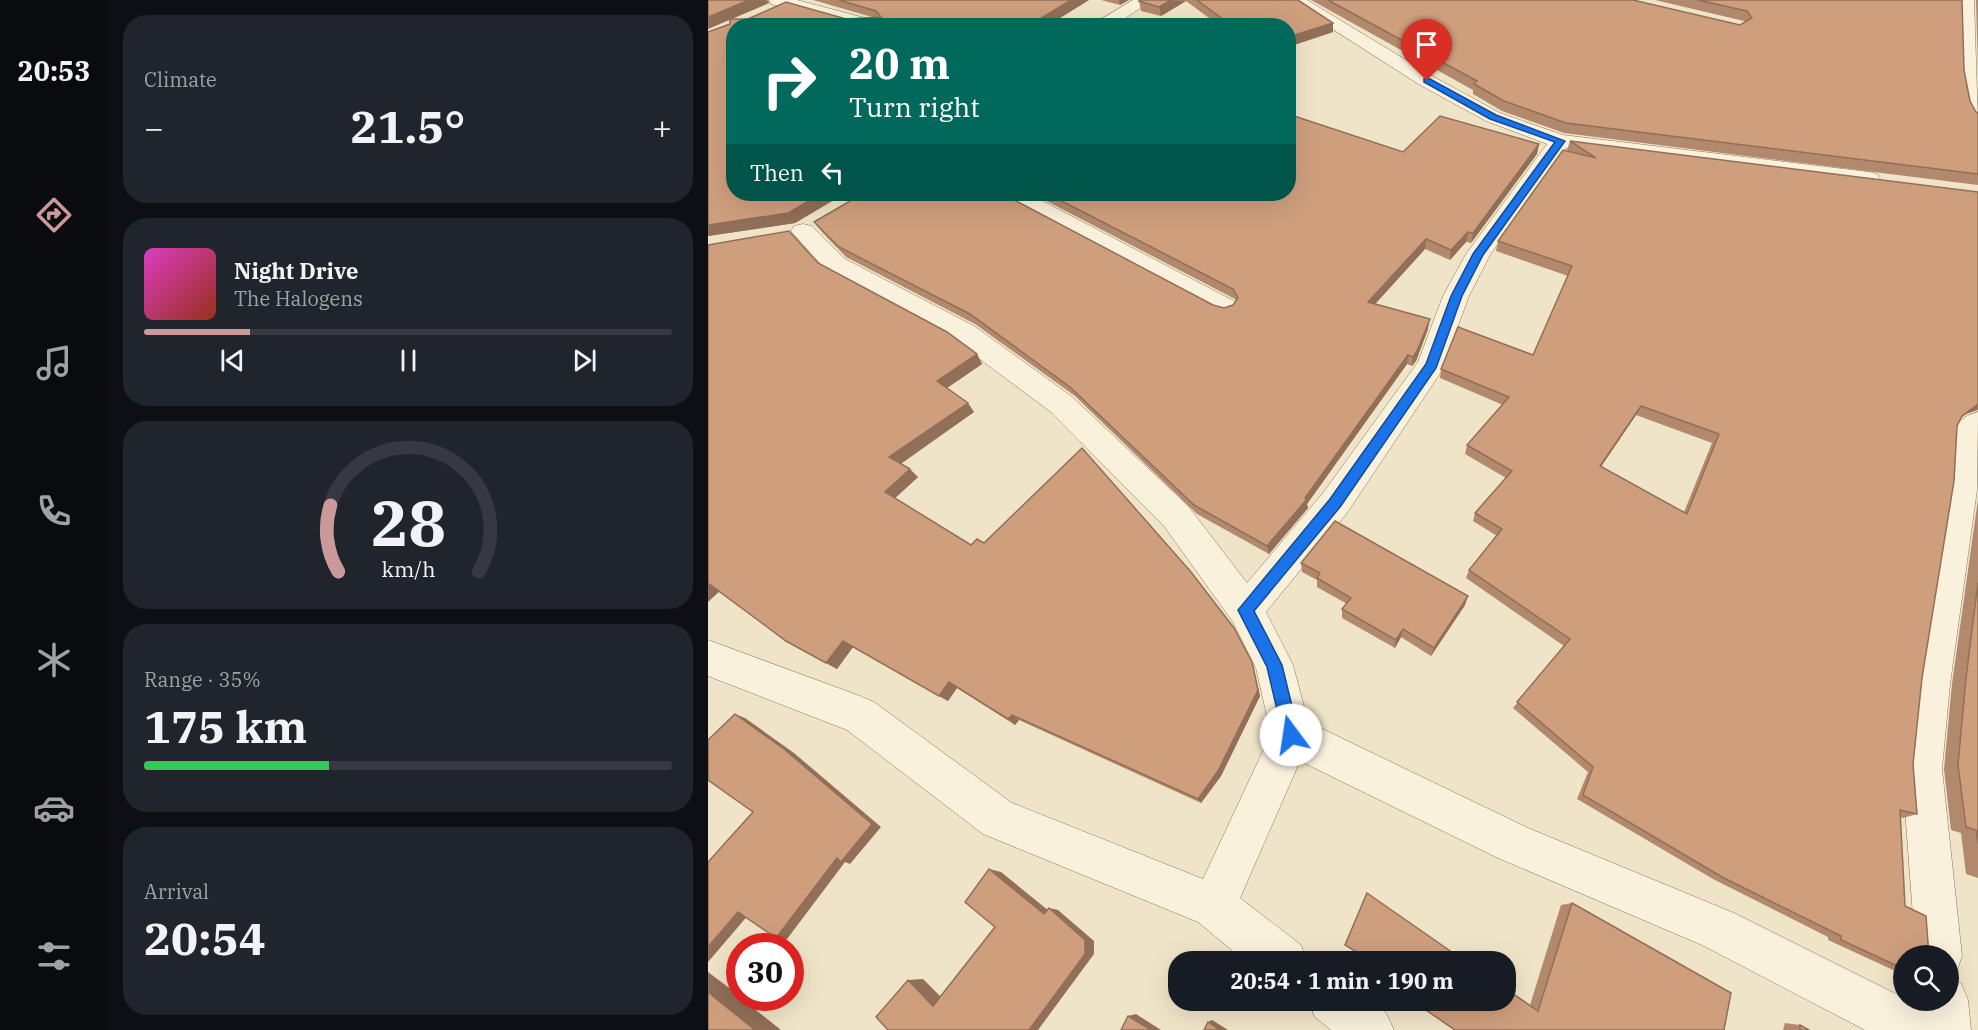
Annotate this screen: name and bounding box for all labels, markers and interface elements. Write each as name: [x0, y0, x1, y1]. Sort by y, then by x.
pin: [1401, 19, 1452, 81]
icon: arrive: [1410, 28, 1443, 61]
text: 20 m: [849, 36, 950, 91]
icon: right: [750, 42, 828, 120]
text: 20:53: [18, 53, 90, 88]
text: Climate: [144, 66, 217, 93]
text: Turn right: [849, 89, 980, 124]
text: 21.5°: [351, 97, 465, 155]
text: −: [144, 106, 164, 149]
text: +: [652, 106, 672, 149]
icon: left: [816, 156, 849, 189]
text: Then: [750, 158, 804, 187]
icon: directions: [33, 194, 75, 236]
text: Night Drive: [234, 256, 359, 285]
text: The Halogens: [234, 285, 363, 312]
icon: music: [33, 342, 75, 384]
icon: previous: [216, 344, 249, 377]
icon: pause: [392, 344, 425, 377]
icon: next: [568, 344, 601, 377]
text: 28: [371, 482, 445, 563]
icon: phone: [33, 490, 75, 532]
text: km/h: [381, 555, 435, 583]
icon: climate: [33, 639, 75, 681]
text: Range · 35%: [144, 666, 261, 693]
text: 175 km: [144, 697, 307, 755]
position arrow: [1259, 703, 1323, 767]
icon: car: [33, 787, 75, 829]
text: Arrival: [144, 878, 209, 905]
text: 20:54: [144, 909, 266, 967]
speed limit sign: 30: [726, 933, 804, 1011]
icon: filters: [33, 935, 75, 977]
map controls: [1893, 945, 1959, 1011]
button: search: [1893, 945, 1959, 1011]
text: 20:54 · 1 min · 190 m: [1230, 966, 1454, 995]

